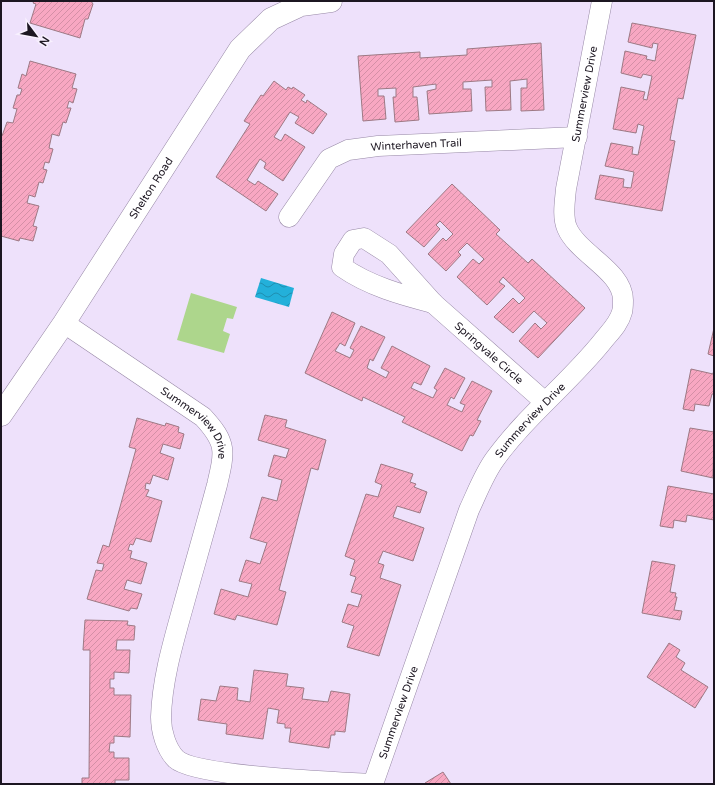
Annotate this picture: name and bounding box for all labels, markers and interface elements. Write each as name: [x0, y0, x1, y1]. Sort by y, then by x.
north arrow: [16, 16, 56, 56]
text: N: [36, 34, 52, 48]
street label: Summerview Drive: [569, 45, 600, 143]
street label: Winterhaven Trail: [370, 136, 462, 154]
street label: Shelton Road: [127, 155, 176, 221]
street label: Springvale Circle: [452, 319, 526, 387]
street label: Summerview Drive: [492, 380, 568, 460]
street label: Summerview Drive: [158, 384, 229, 459]
street label: Summerview Drive: [376, 664, 421, 761]

